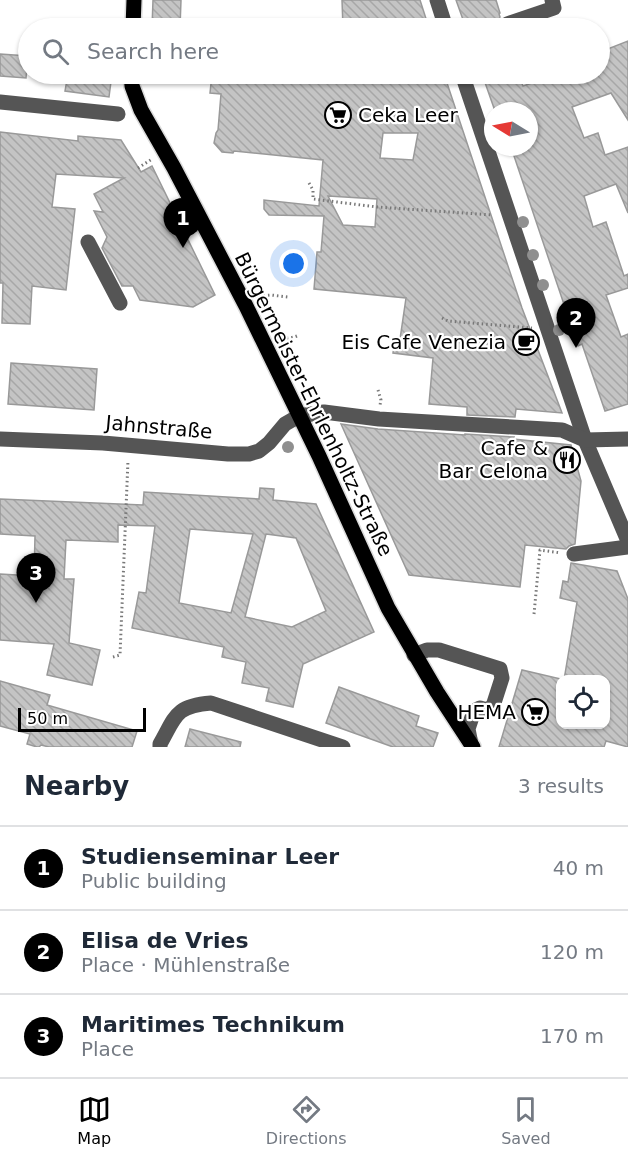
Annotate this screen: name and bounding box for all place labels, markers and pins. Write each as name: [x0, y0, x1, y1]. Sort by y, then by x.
supermarket icon: Ceka Leer: [323, 100, 353, 130]
place label: Ceka Leer: [358, 103, 459, 127]
pin: 1: [164, 198, 202, 248]
pin: 2: [556, 298, 596, 348]
cafe icon: Eis Cafe Venezia: [511, 327, 541, 357]
place label: Eis Cafe Venezia: [341, 330, 506, 354]
place label: Cafe & Bar Celona: [438, 436, 548, 483]
restaurant icon: Cafe & Bar Celona: [552, 445, 582, 475]
pin: 3: [16, 554, 56, 603]
supermarket icon: HEMA: [520, 697, 550, 727]
place label: HEMA: [457, 700, 516, 724]

